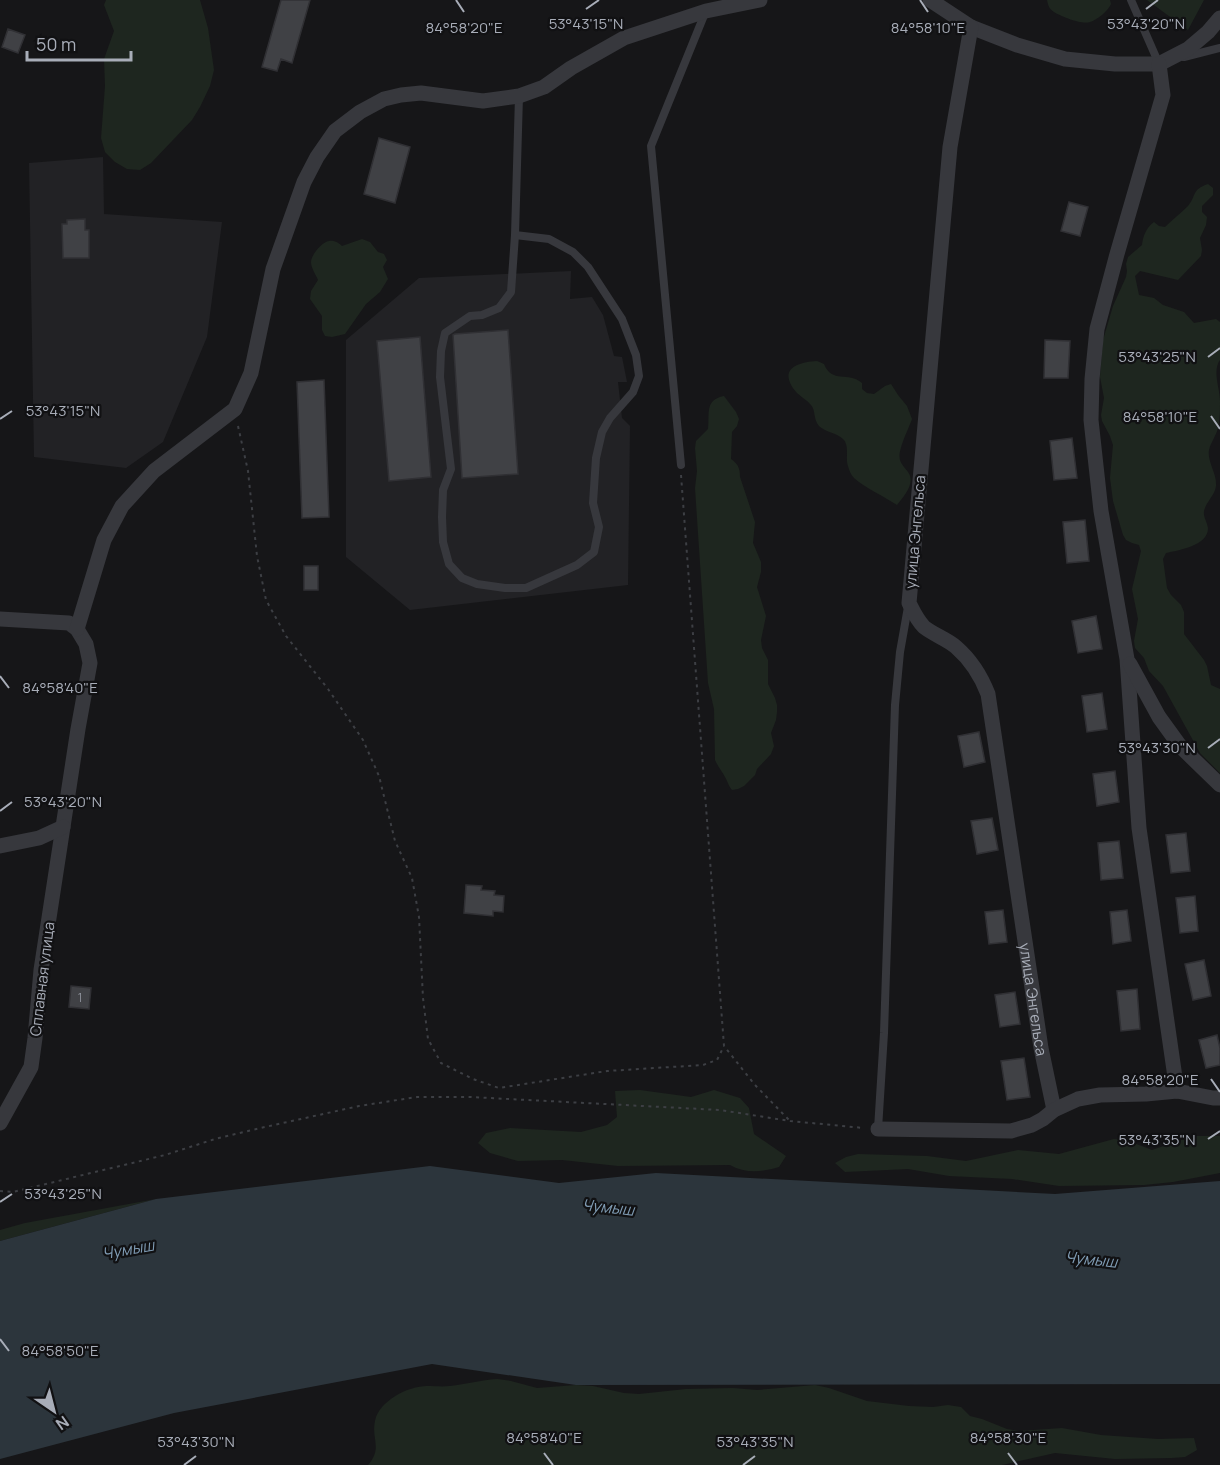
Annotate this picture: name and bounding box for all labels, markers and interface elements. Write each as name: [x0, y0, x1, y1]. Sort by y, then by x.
text: 53°43'15"N: [549, 13, 623, 34]
text: 53°43'20"N: [1107, 13, 1185, 34]
text: 84°58'20"E: [425, 17, 503, 38]
text: 84°58'10"E: [891, 17, 965, 38]
scale bar: [27, 24, 130, 62]
text: 50 m: [36, 32, 76, 56]
text: 53°43'25"N: [1118, 346, 1196, 367]
text: 53°43'15"N: [26, 400, 100, 421]
text: 84°58'10"E: [1123, 406, 1197, 427]
street label: улица Энгельса: [900, 474, 930, 590]
text: 84°58'40"E: [22, 677, 98, 698]
text: 53°43'30"N: [1118, 737, 1196, 758]
text: 53°43'20"N: [24, 791, 102, 812]
street label: Сплавная улица: [25, 921, 59, 1037]
street label: улица Энгельса: [1015, 941, 1053, 1058]
house number: 1: [78, 989, 82, 1006]
text: 84°58'20"E: [1121, 1069, 1199, 1090]
text: 53°43'35"N: [1118, 1129, 1196, 1150]
text: 53°43'25"N: [24, 1183, 102, 1204]
water label: Чумыш: [581, 1193, 637, 1221]
water label: Чумыш: [100, 1233, 158, 1264]
water label: Чумыш: [1064, 1245, 1120, 1273]
text: 84°58'50"E: [21, 1340, 99, 1361]
north arrow: [24, 1381, 84, 1441]
text: N: [52, 1411, 74, 1436]
text: 84°58'40"E: [506, 1427, 582, 1448]
text: 84°58'30"E: [970, 1427, 1046, 1448]
text: 53°43'30"N: [157, 1431, 235, 1452]
text: 53°43'35"N: [716, 1431, 794, 1452]

